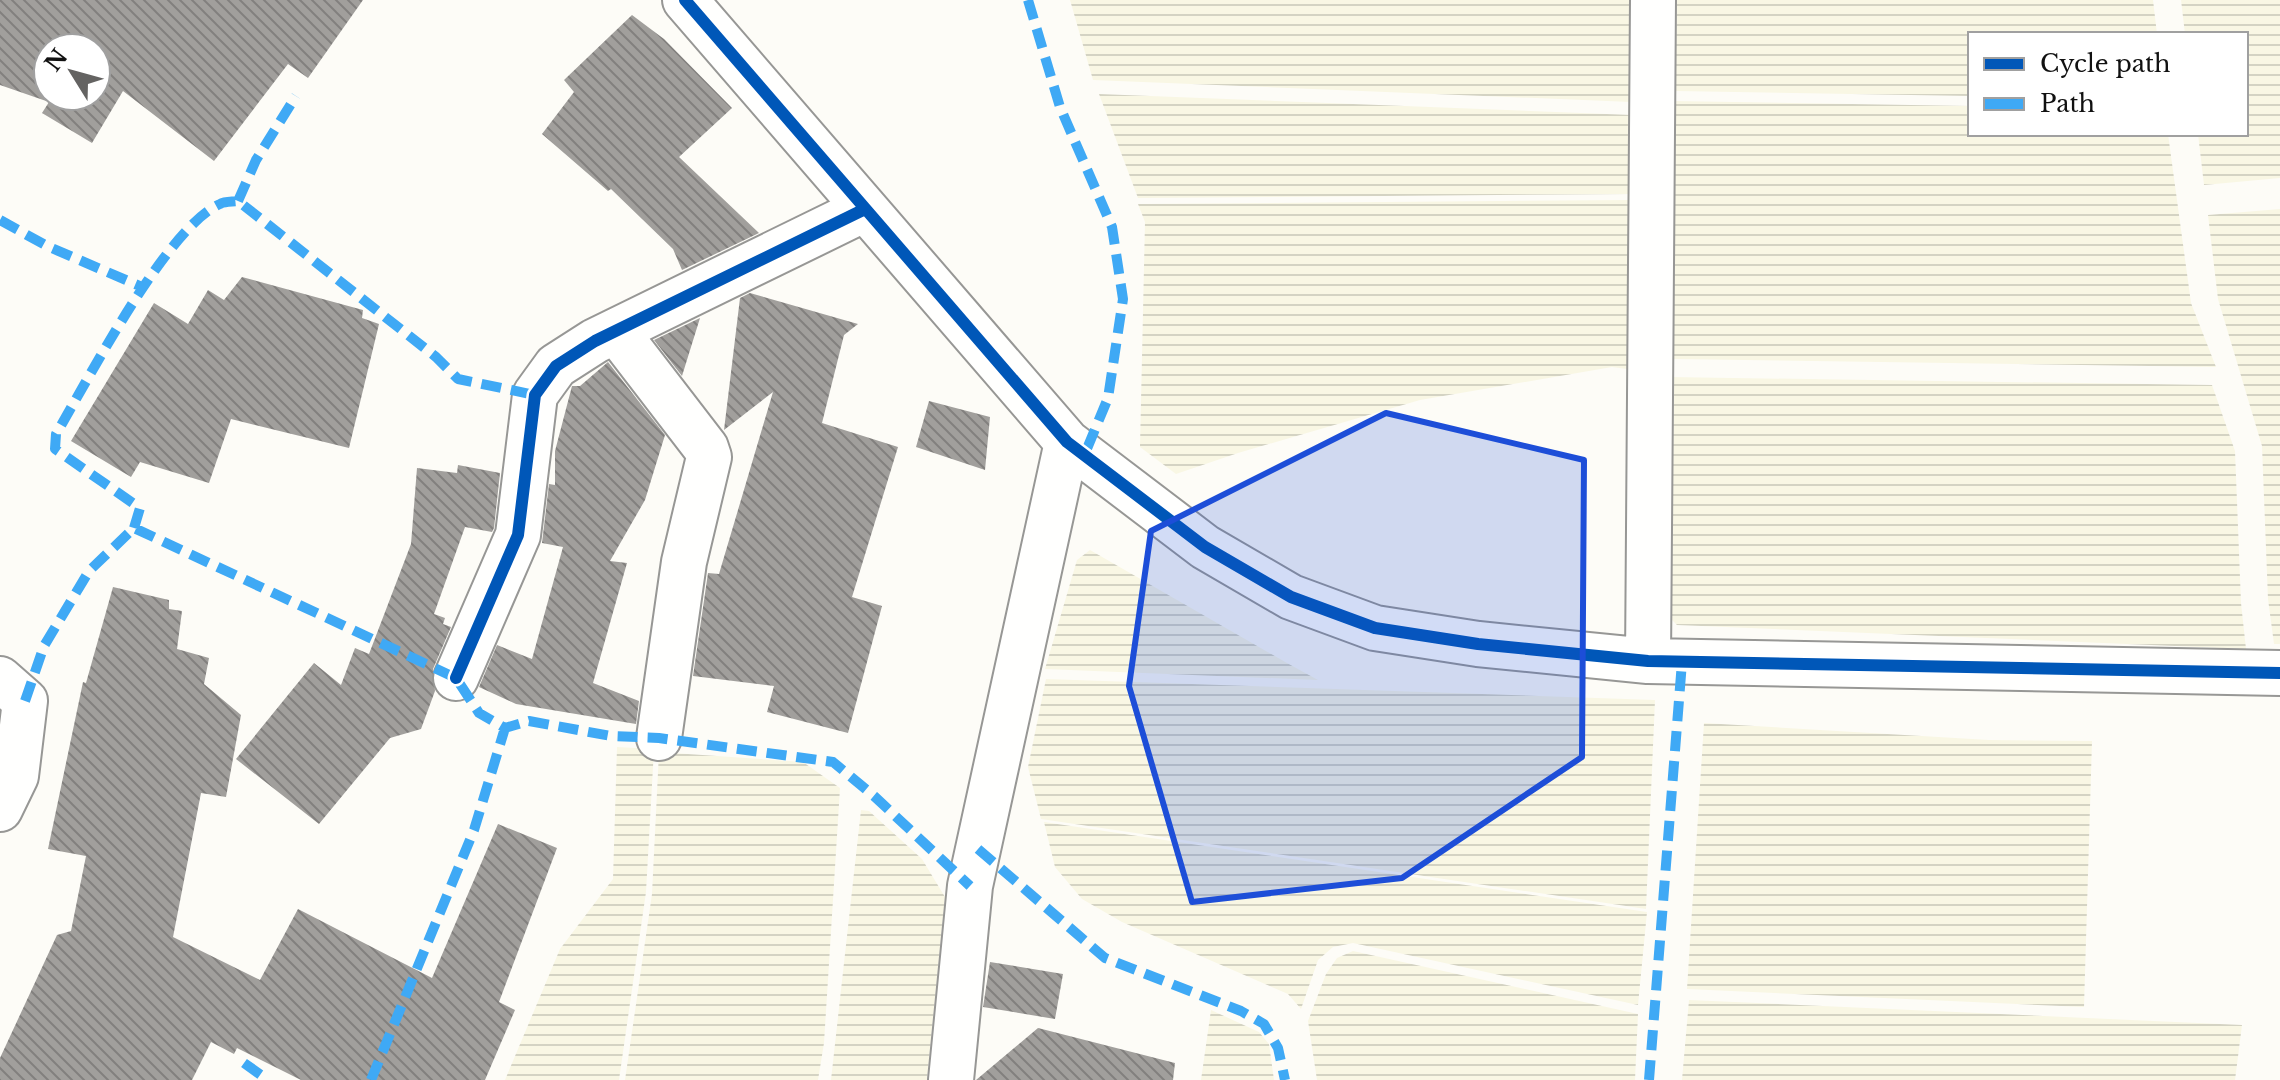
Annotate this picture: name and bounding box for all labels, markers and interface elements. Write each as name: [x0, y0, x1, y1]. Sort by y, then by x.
north arrow: [32, 32, 112, 112]
legend: [1968, 32, 2248, 136]
text: N: [39, 44, 74, 77]
text: Cycle path: [2040, 49, 2171, 78]
text: Path: [2040, 89, 2095, 118]

